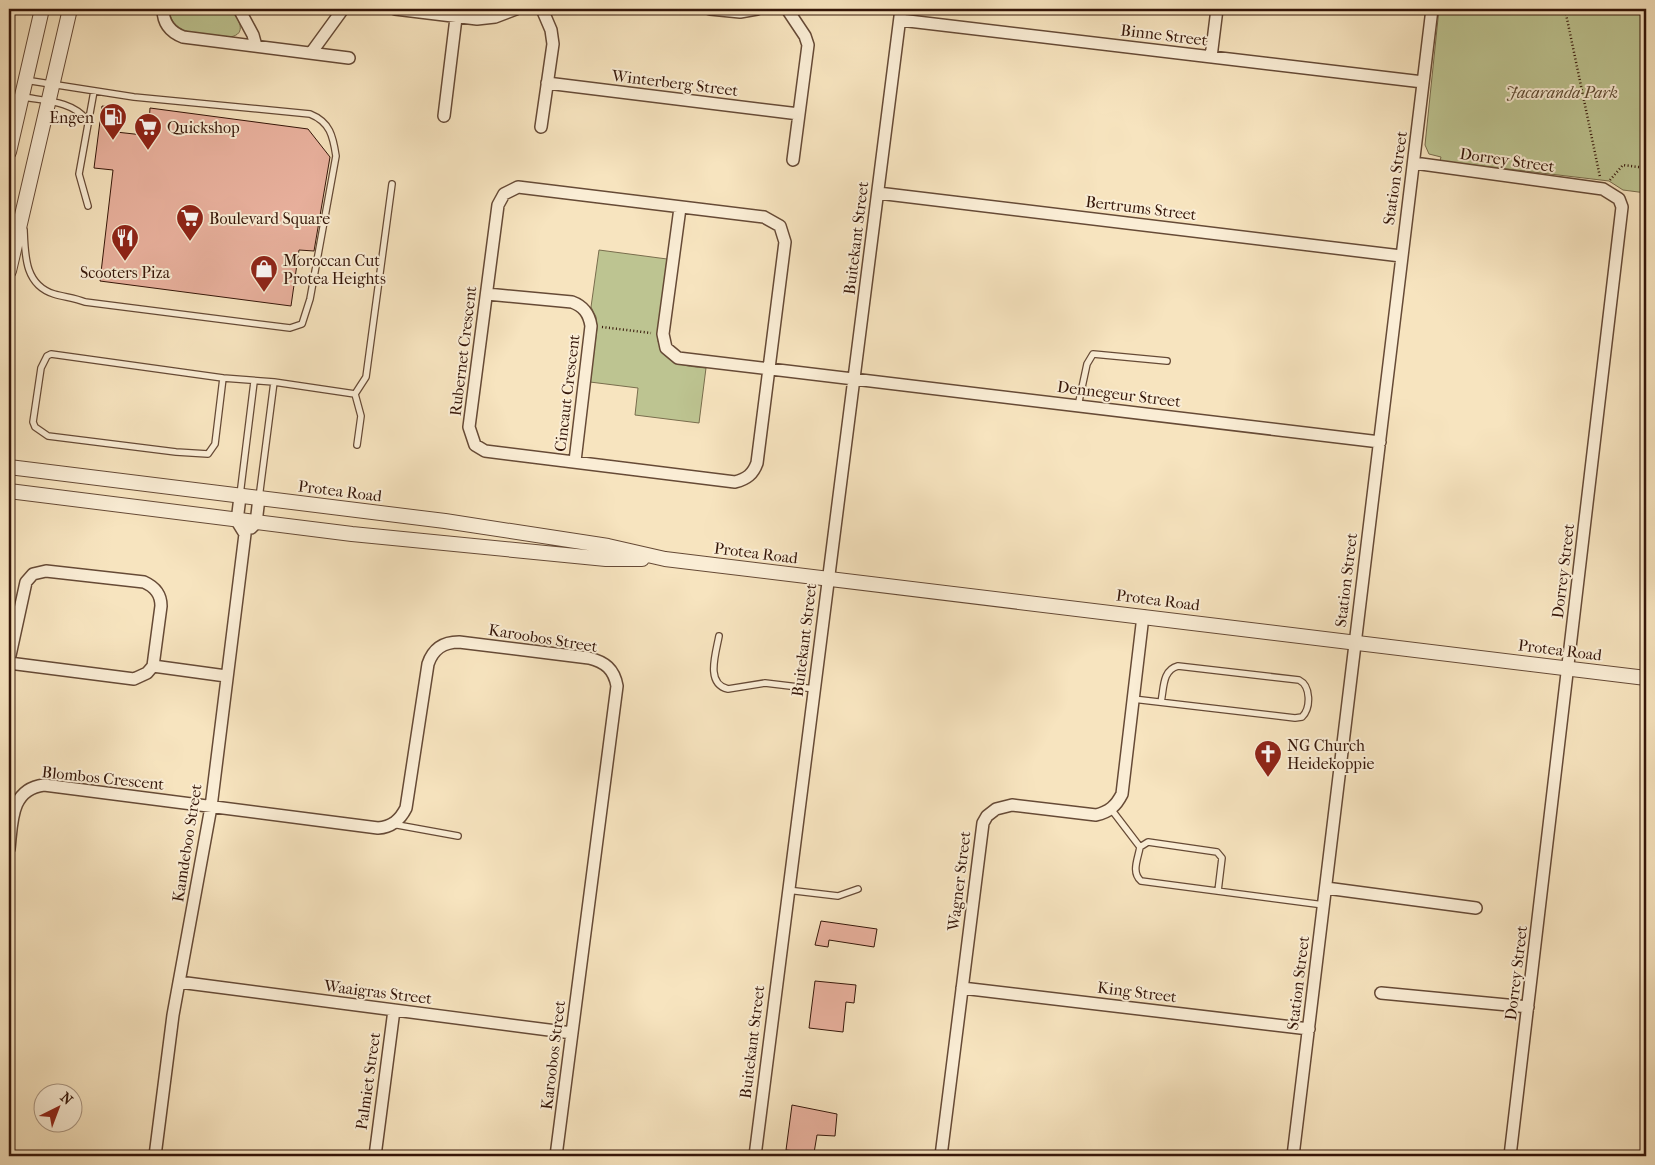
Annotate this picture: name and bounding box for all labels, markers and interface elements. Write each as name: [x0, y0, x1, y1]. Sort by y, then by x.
street label: Binne Street: [1120, 20, 1209, 50]
street label: Winterberg Street: [610, 66, 740, 100]
park label: Jacaranda Park: [1506, 83, 1618, 102]
fuel station icon: Engen: [98, 102, 128, 141]
place label: Engen: [49, 108, 95, 127]
supermarket icon: Quickshop: [133, 112, 163, 151]
place label: Quickshop: [167, 118, 240, 137]
street label: Station Street: [1379, 130, 1411, 226]
street label: Dorrey Street: [1458, 144, 1556, 176]
street label: Buitekant Street: [840, 180, 872, 296]
street label: Bertrums Street: [1084, 192, 1198, 224]
supermarket icon: Boulevard Square: [175, 203, 205, 242]
place label: Boulevard Square: [209, 209, 330, 228]
restaurant icon: Scooters Piza: [110, 223, 140, 262]
place label: Moroccan Cut Protea Heights: [283, 251, 386, 288]
shop icon: Moroccan Cut Protea Heights: [249, 254, 279, 293]
place label: Scooters Piza: [80, 263, 171, 282]
street label: Rubernet Crescent: [446, 285, 480, 417]
street label: Cincaut Crescent: [550, 333, 584, 453]
street label: Dennegeur Street: [1056, 377, 1182, 411]
street label: Protea Road: [297, 476, 383, 506]
street label: Dorrey Street: [1548, 522, 1578, 620]
street label: Station Street: [1331, 532, 1361, 628]
street label: Protea Road: [713, 538, 799, 568]
street label: Buitekant Street: [788, 582, 820, 698]
street label: Protea Road: [1115, 585, 1201, 615]
street label: Karoobos Street: [487, 620, 599, 656]
street label: Protea Road: [1517, 635, 1603, 665]
place label: NG Church Heidekoppie: [1287, 736, 1375, 773]
church icon: NG Church Heidekoppie: [1253, 739, 1283, 778]
street label: Blombos Crescent: [41, 762, 165, 794]
street label: Kamdeboo Street: [168, 782, 206, 903]
street label: Wagner Street: [943, 830, 975, 933]
street label: Dorrey Street: [1501, 924, 1531, 1022]
street label: Station Street: [1283, 935, 1313, 1031]
street label: Waaigras Street: [322, 976, 433, 1008]
street label: King Street: [1096, 978, 1178, 1006]
street label: Buitekant Street: [736, 984, 768, 1100]
street label: Karoobos Street: [537, 999, 569, 1111]
street label: Palmiet Street: [352, 1031, 384, 1131]
north arrow: [32, 1082, 82, 1132]
text: N: [57, 1089, 76, 1109]

